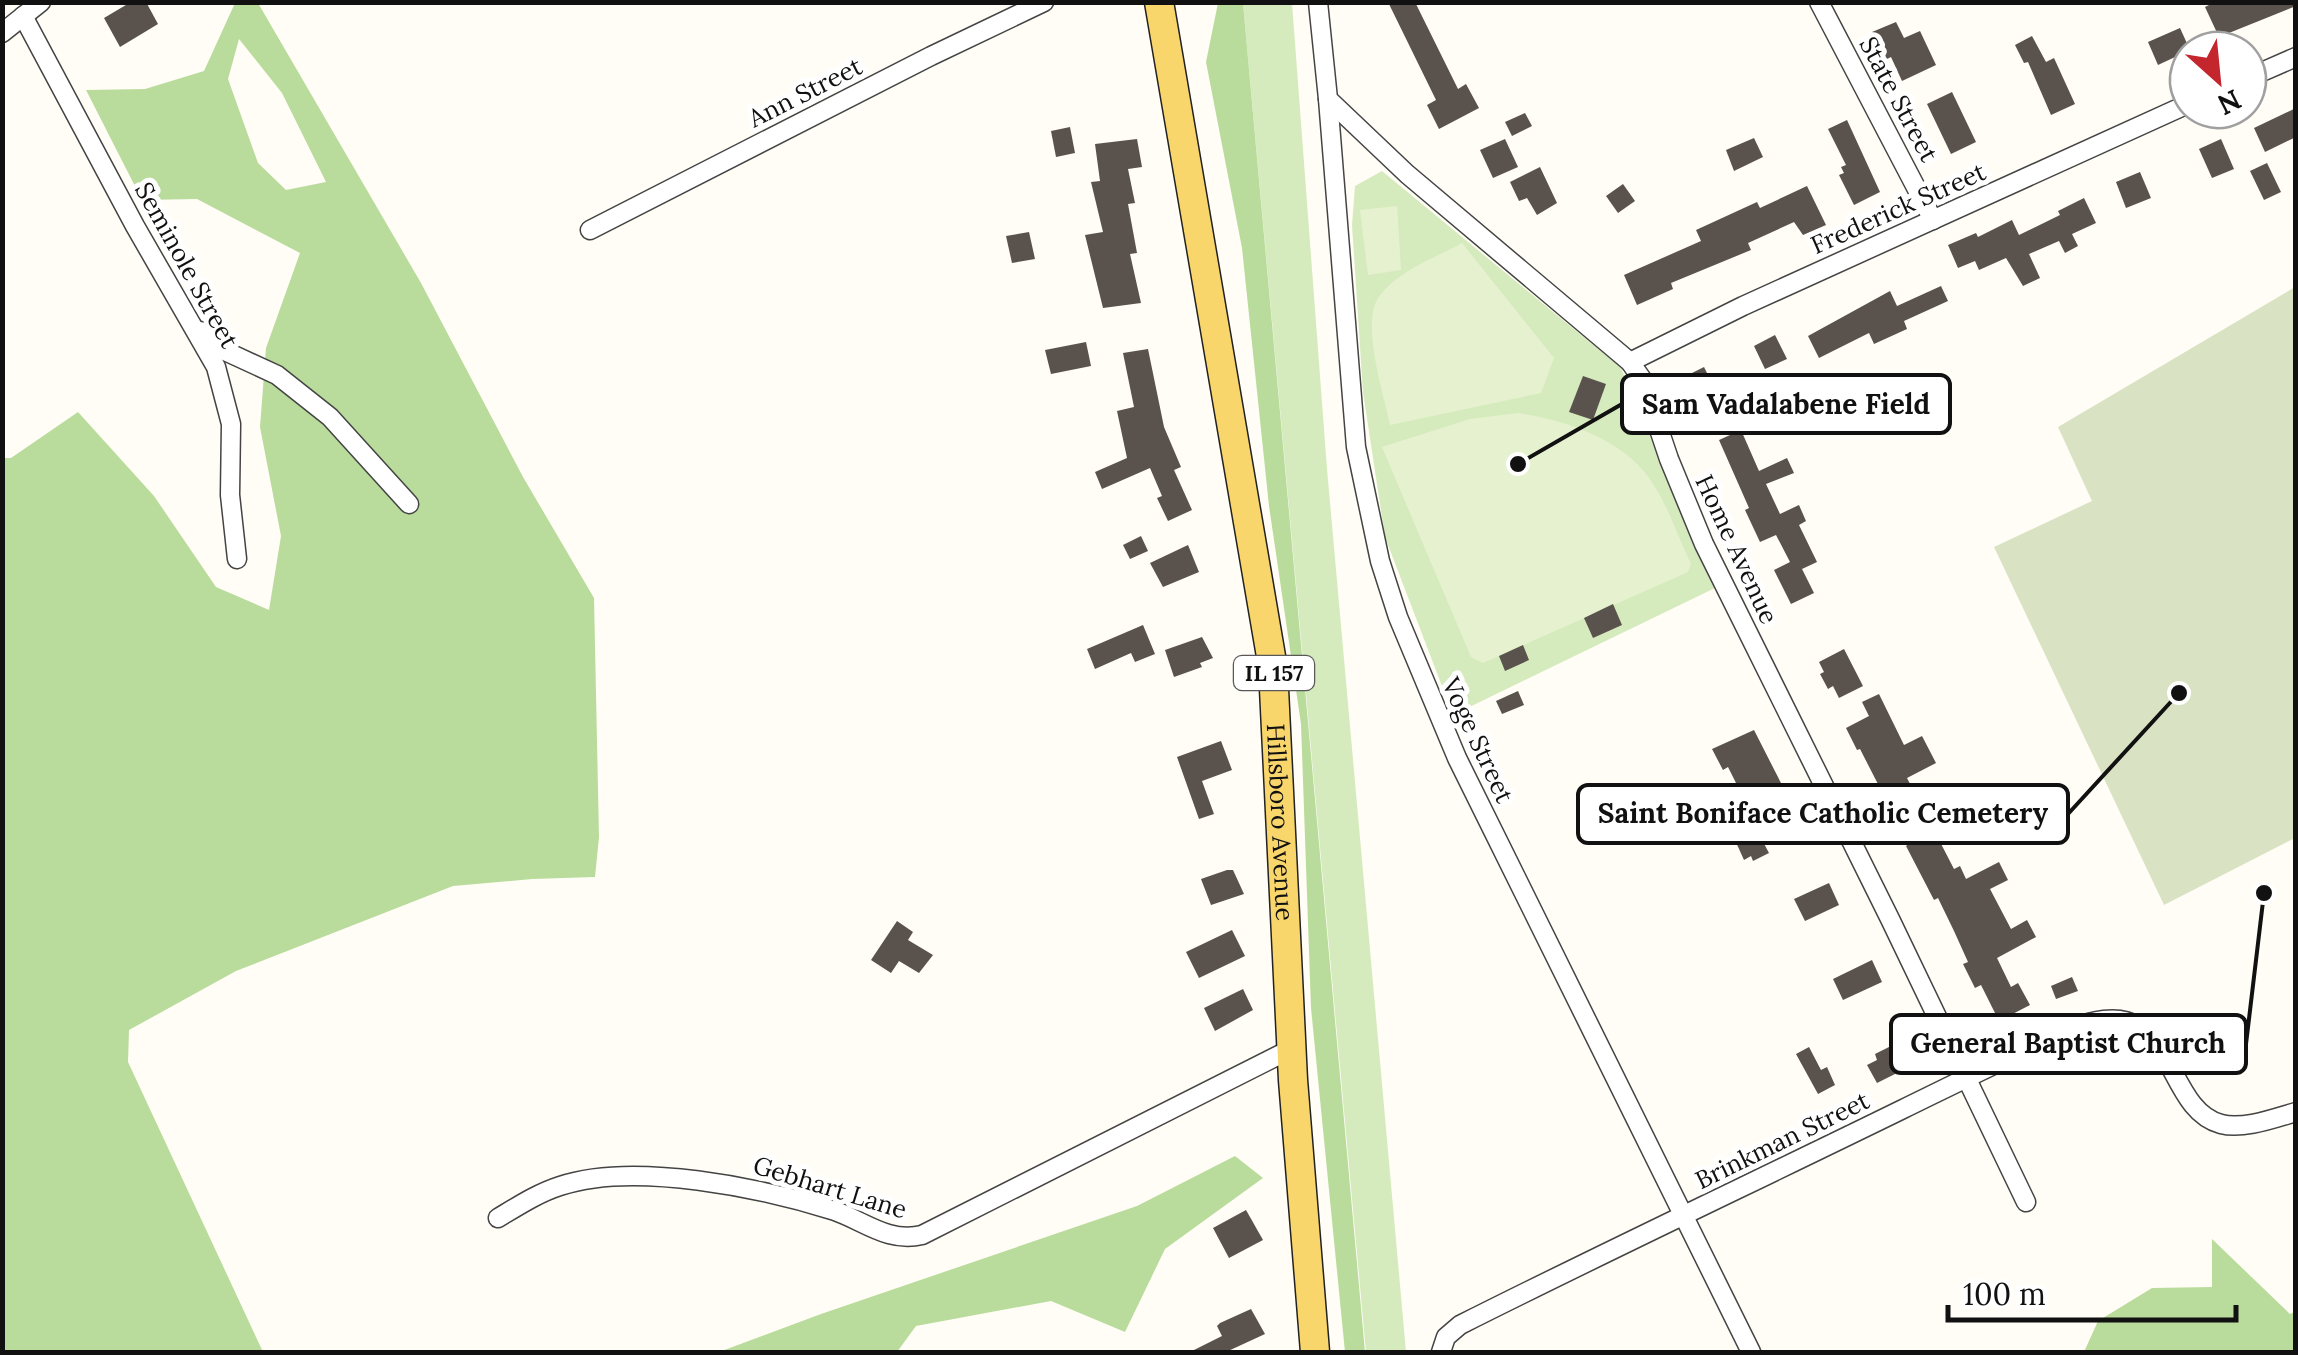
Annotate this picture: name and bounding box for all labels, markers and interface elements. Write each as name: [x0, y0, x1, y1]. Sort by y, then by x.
north arrow: [2168, 30, 2268, 130]
street label: State Street: [1853, 31, 1945, 167]
street label: Ann Street: [742, 50, 868, 135]
text: N: [2212, 81, 2247, 123]
street label: Frederick Street: [1806, 155, 1991, 261]
street label: Seminole Street: [128, 176, 246, 354]
callout: Sam Vadalabene Field: [1622, 375, 1950, 433]
text: Sam Vadalabene Field: [1642, 386, 1930, 422]
street label: Home Avenue: [1688, 469, 1786, 629]
road number: IL 157: [1234, 656, 1314, 690]
street label: Voge Street: [1435, 671, 1521, 808]
street label: Hillsboro Avenue: [1260, 723, 1301, 922]
callout: Saint Boniface Catholic Cemetery: [1578, 785, 2068, 843]
text: Saint Boniface Catholic Cemetery: [1598, 795, 2049, 831]
callout: General Baptist Church: [1891, 1015, 2246, 1073]
text: General Baptist Church: [1910, 1025, 2226, 1061]
street label: Brinkman Street: [1690, 1084, 1875, 1196]
street label: Gebhart Lane: [749, 1148, 911, 1226]
scale bar: [1948, 1260, 2236, 1322]
text: 100 m: [1963, 1275, 2046, 1313]

